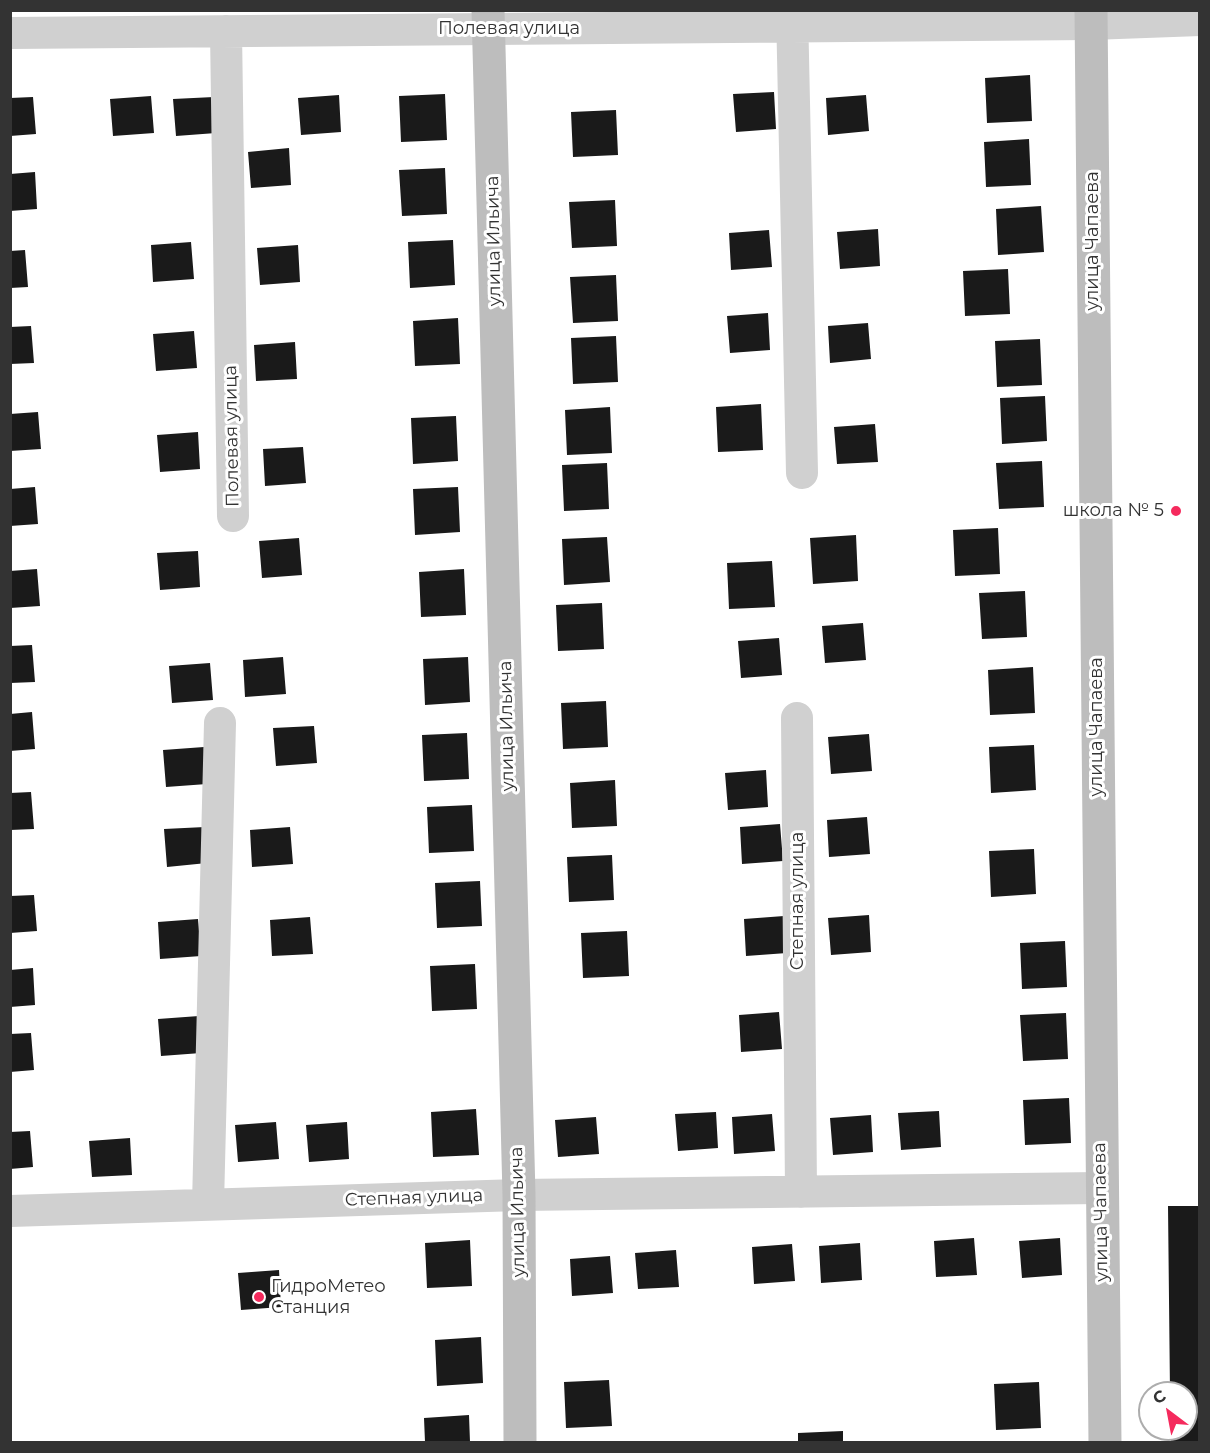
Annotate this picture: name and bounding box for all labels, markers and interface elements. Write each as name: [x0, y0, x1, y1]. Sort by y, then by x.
street label: Полевая улица: [438, 18, 580, 40]
street label: улица Чапаева: [1082, 171, 1104, 311]
street label: улица Ильича: [482, 175, 506, 307]
street label: Полевая улица: [220, 365, 244, 507]
place label: школа № 5: [1063, 500, 1164, 522]
marker: школа № 5: [1169, 504, 1183, 518]
street label: улица Чапаева: [1086, 657, 1108, 797]
street label: улица Ильича: [495, 660, 519, 792]
street label: Степная улица: [787, 832, 809, 970]
street label: улица Чапаева: [1089, 1142, 1113, 1282]
street label: улица Ильича: [506, 1146, 530, 1278]
street label: Степная улица: [344, 1185, 484, 1211]
place label: ГидроМетео Станция: [271, 1276, 386, 1318]
marker: ГидроМетео Станция: [252, 1290, 266, 1304]
north arrow: [1138, 1381, 1198, 1441]
text: С: [1149, 1386, 1169, 1408]

